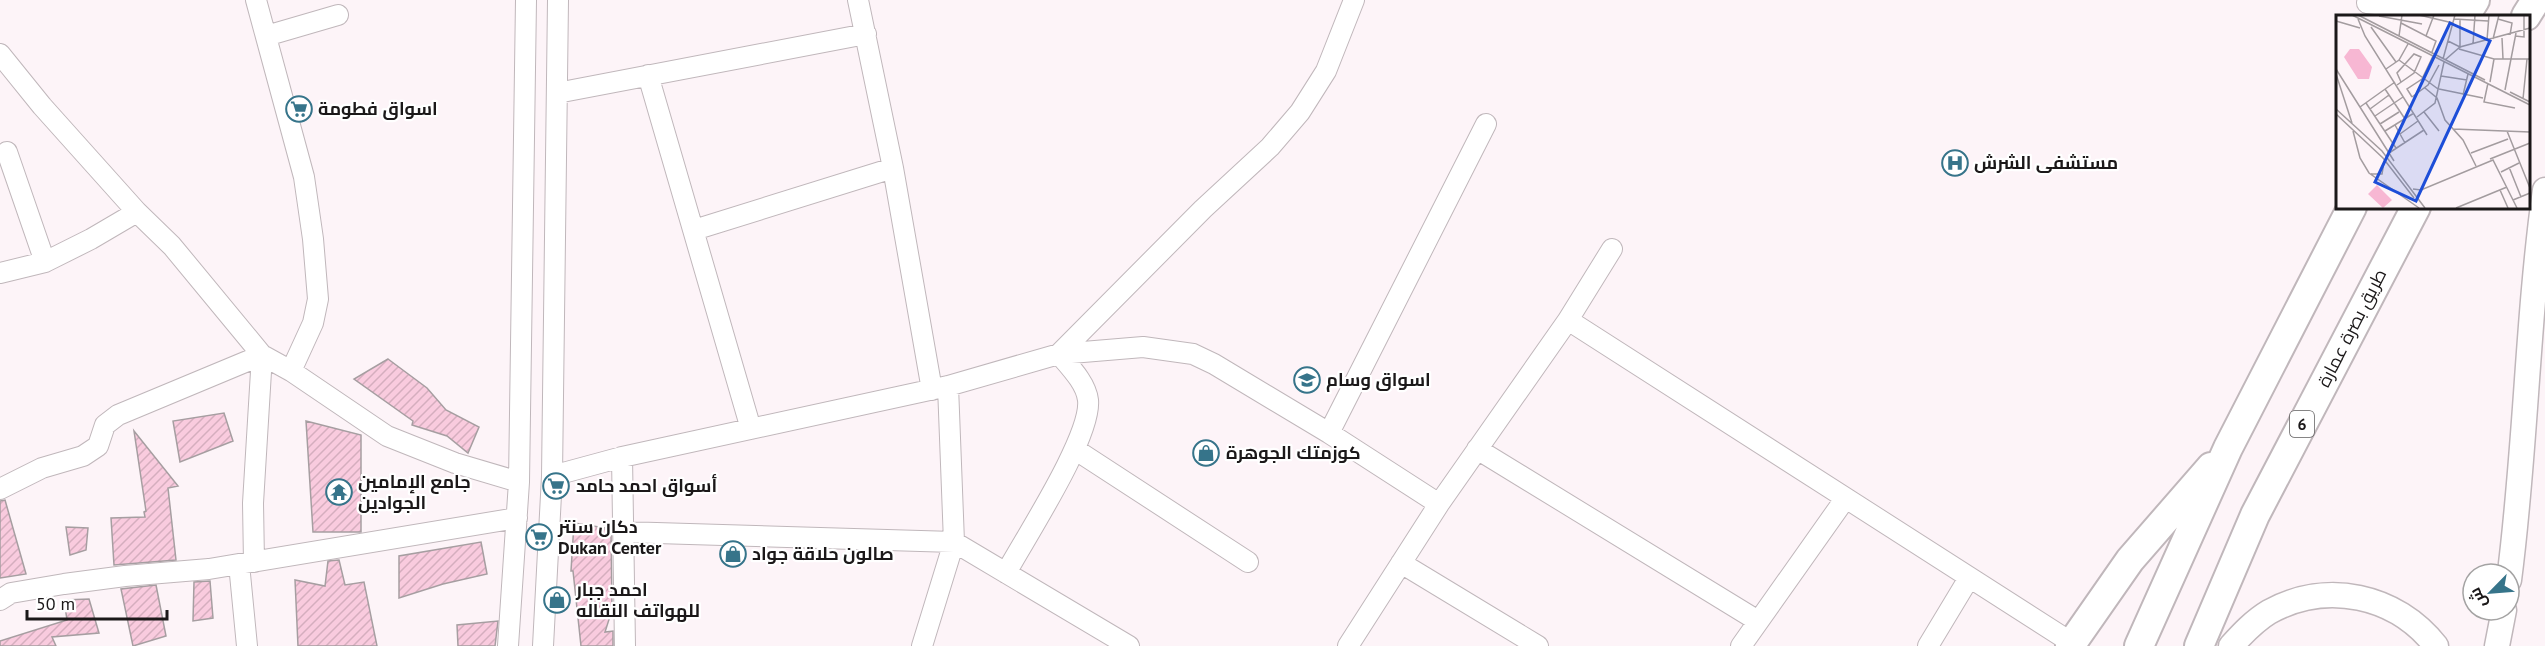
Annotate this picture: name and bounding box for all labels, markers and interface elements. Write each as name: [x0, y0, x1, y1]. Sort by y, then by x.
inset map: [2336, 15, 2530, 208]
supermarket icon: اسواق فطومة: [284, 94, 314, 124]
place label: اسواق فطومة: [318, 97, 438, 120]
hospital icon: مستشفى الشرش: [1940, 148, 1970, 178]
place label: مستشفى الشرش: [1974, 151, 2118, 174]
street label: طريق بصرة عمارة: [2312, 265, 2392, 391]
school or university icon: اسواق وسام: [1292, 365, 1322, 395]
place label: اسواق وسام: [1326, 368, 1431, 392]
road number: 6: [2290, 411, 2314, 437]
shop icon: كوزمتك الجوهرة: [1191, 438, 1221, 468]
place label: كوزمتك الجوهرة: [1226, 441, 1361, 464]
place label: جامع الإمامين الجوادين: [358, 470, 471, 514]
supermarket icon: أسواق احمد حامد: [541, 471, 571, 501]
place label: أسواق احمد حامد: [576, 473, 717, 497]
temple icon: جامع الإمامين الجوادين: [324, 477, 354, 507]
place label: دكان سنتر Dukan Center: [557, 515, 662, 559]
supermarket icon: دكان سنتر Dukan Center: [524, 522, 554, 552]
shop icon: صالون حلاقة جواد: [718, 539, 748, 569]
place label: صالون حلاقة جواد: [752, 542, 894, 565]
north arrow: [2461, 562, 2521, 622]
place label: احمد جبار للهواتف النقاله: [575, 578, 700, 622]
scale bar: [27, 583, 166, 621]
shop icon: احمد جبار للهواتف النقاله: [542, 585, 572, 615]
text: ش: [2464, 585, 2491, 612]
text: 50 m: [36, 592, 75, 615]

